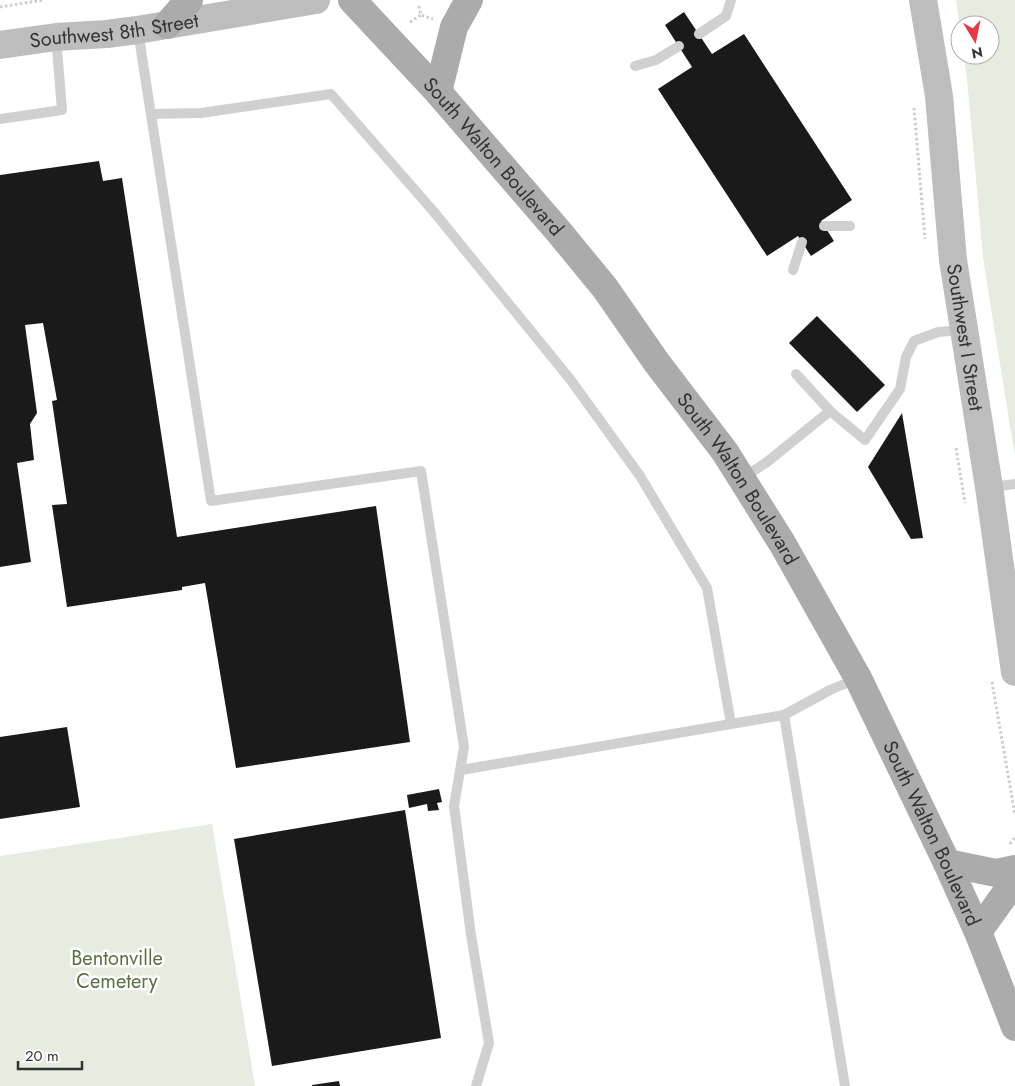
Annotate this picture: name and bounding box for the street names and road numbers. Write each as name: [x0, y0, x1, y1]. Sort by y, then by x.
street label: Southwest 8th Street: [28, 6, 201, 56]
street label: South Walton Boulevard: [416, 71, 570, 243]
street label: Southwest I Street: [939, 261, 991, 413]
street label: South Walton Boulevard: [670, 387, 805, 570]
street label: South Walton Boulevard: [875, 736, 987, 931]

